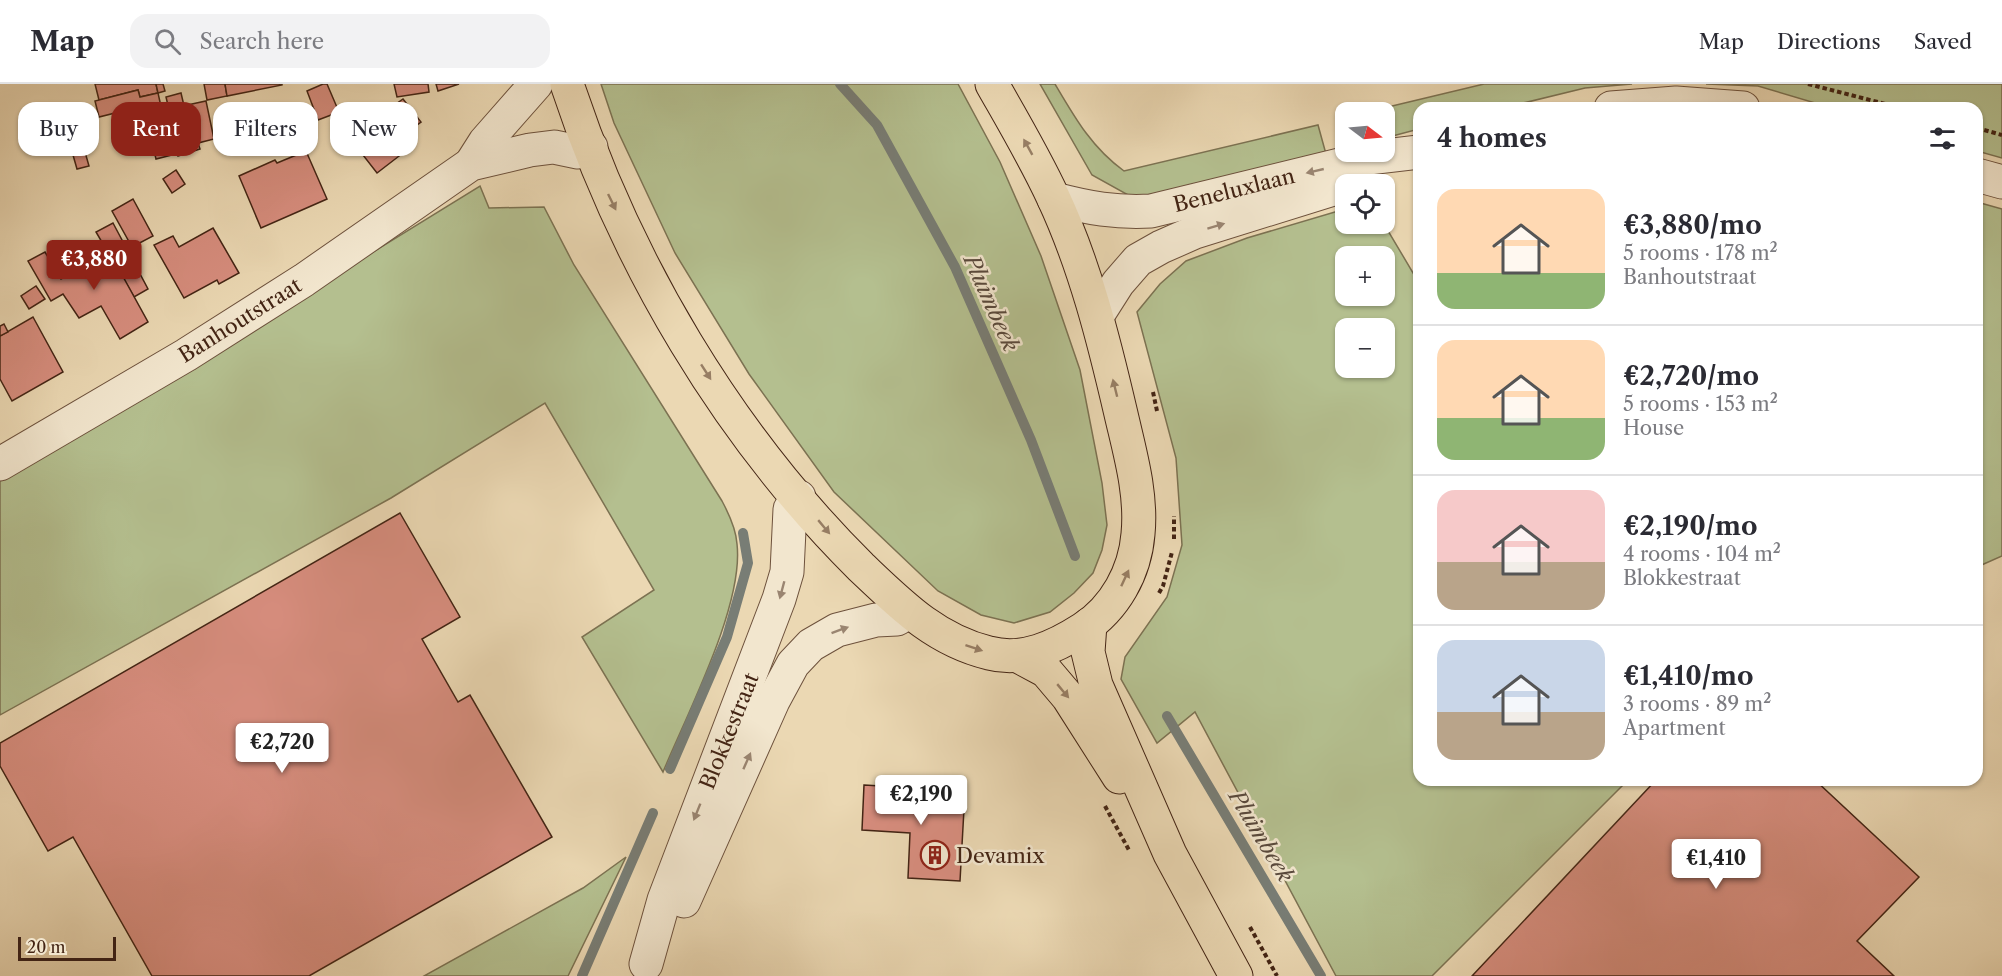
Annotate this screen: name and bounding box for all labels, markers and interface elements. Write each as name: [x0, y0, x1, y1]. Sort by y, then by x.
search box: [130, 14, 550, 68]
text: Map: [30, 24, 94, 58]
icon: search: [151, 25, 184, 58]
text: Search here: [199, 28, 324, 55]
text: Map: [1699, 29, 1744, 54]
text: Directions: [1777, 29, 1881, 54]
text: Saved: [1914, 29, 1972, 54]
chip: Buy: [18, 102, 99, 156]
chip: Rent: [111, 102, 201, 156]
chip: Filters: [213, 102, 318, 156]
chip: New: [330, 102, 418, 156]
north arrow: [1335, 102, 1395, 162]
map controls: [1335, 102, 1395, 378]
text: 4 homes: [1437, 122, 1547, 154]
icon: filters: [1926, 122, 1959, 155]
one-way arrow: [1023, 138, 1033, 155]
street label: Beneluxlaan: [1171, 163, 1297, 217]
one-way arrow: [1306, 166, 1324, 176]
button: locate: [1335, 174, 1395, 234]
one-way arrow: [607, 193, 616, 210]
text: €3,880/mo: [1623, 209, 1762, 241]
icon: home: [1485, 213, 1557, 285]
one-way arrow: [1207, 221, 1225, 230]
pin: €3,880: [45, 240, 143, 291]
text: 5 rooms · 178 m²: [1623, 241, 1778, 265]
button: +: [1335, 246, 1395, 306]
text: €3,880: [61, 247, 127, 271]
water label: Pluimbeek: [957, 249, 1024, 356]
text: Banhoutstraat: [1623, 265, 1756, 289]
street label: Banhoutstraat: [174, 272, 306, 368]
button: −: [1335, 318, 1395, 378]
text: €2,720/mo: [1623, 360, 1759, 392]
one-way arrow: [700, 364, 712, 380]
icon: home: [1485, 364, 1557, 436]
one-way arrow: [1110, 379, 1120, 397]
text: 5 rooms · 153 m²: [1623, 392, 1778, 416]
text: House: [1623, 416, 1684, 440]
text: €2,190/mo: [1623, 510, 1758, 542]
icon: home: [1485, 514, 1557, 586]
one-way arrow: [817, 519, 830, 534]
text: 4 rooms · 104 m²: [1623, 542, 1781, 566]
text: Blokkestraat: [1623, 566, 1741, 590]
one-way arrow: [1121, 570, 1130, 587]
one-way arrow: [776, 581, 786, 600]
one-way arrow: [831, 625, 849, 635]
one-way arrow: [965, 644, 983, 653]
text: €1,410/mo: [1623, 660, 1754, 692]
icon: home: [1485, 664, 1557, 736]
street label: Blokkestraat: [694, 668, 764, 793]
one-way arrow: [1056, 684, 1069, 699]
text: 3 rooms · 89 m²: [1623, 692, 1771, 716]
text: Apartment: [1623, 716, 1726, 740]
pin: €2,720: [233, 723, 331, 774]
text: €2,720: [250, 730, 314, 754]
one-way arrow: [742, 752, 752, 770]
pin: €2,190: [872, 775, 970, 826]
text: €2,190: [889, 782, 953, 806]
water label: Pluimbeek: [1222, 783, 1299, 888]
one-way arrow: [692, 803, 701, 821]
building icon: Devamix: [919, 839, 951, 871]
pin: €1,410: [1667, 839, 1765, 890]
place label: Devamix: [956, 843, 1045, 868]
text: €1,410: [1686, 846, 1746, 870]
scale bar: [18, 934, 116, 962]
text: 20 m: [27, 937, 66, 957]

